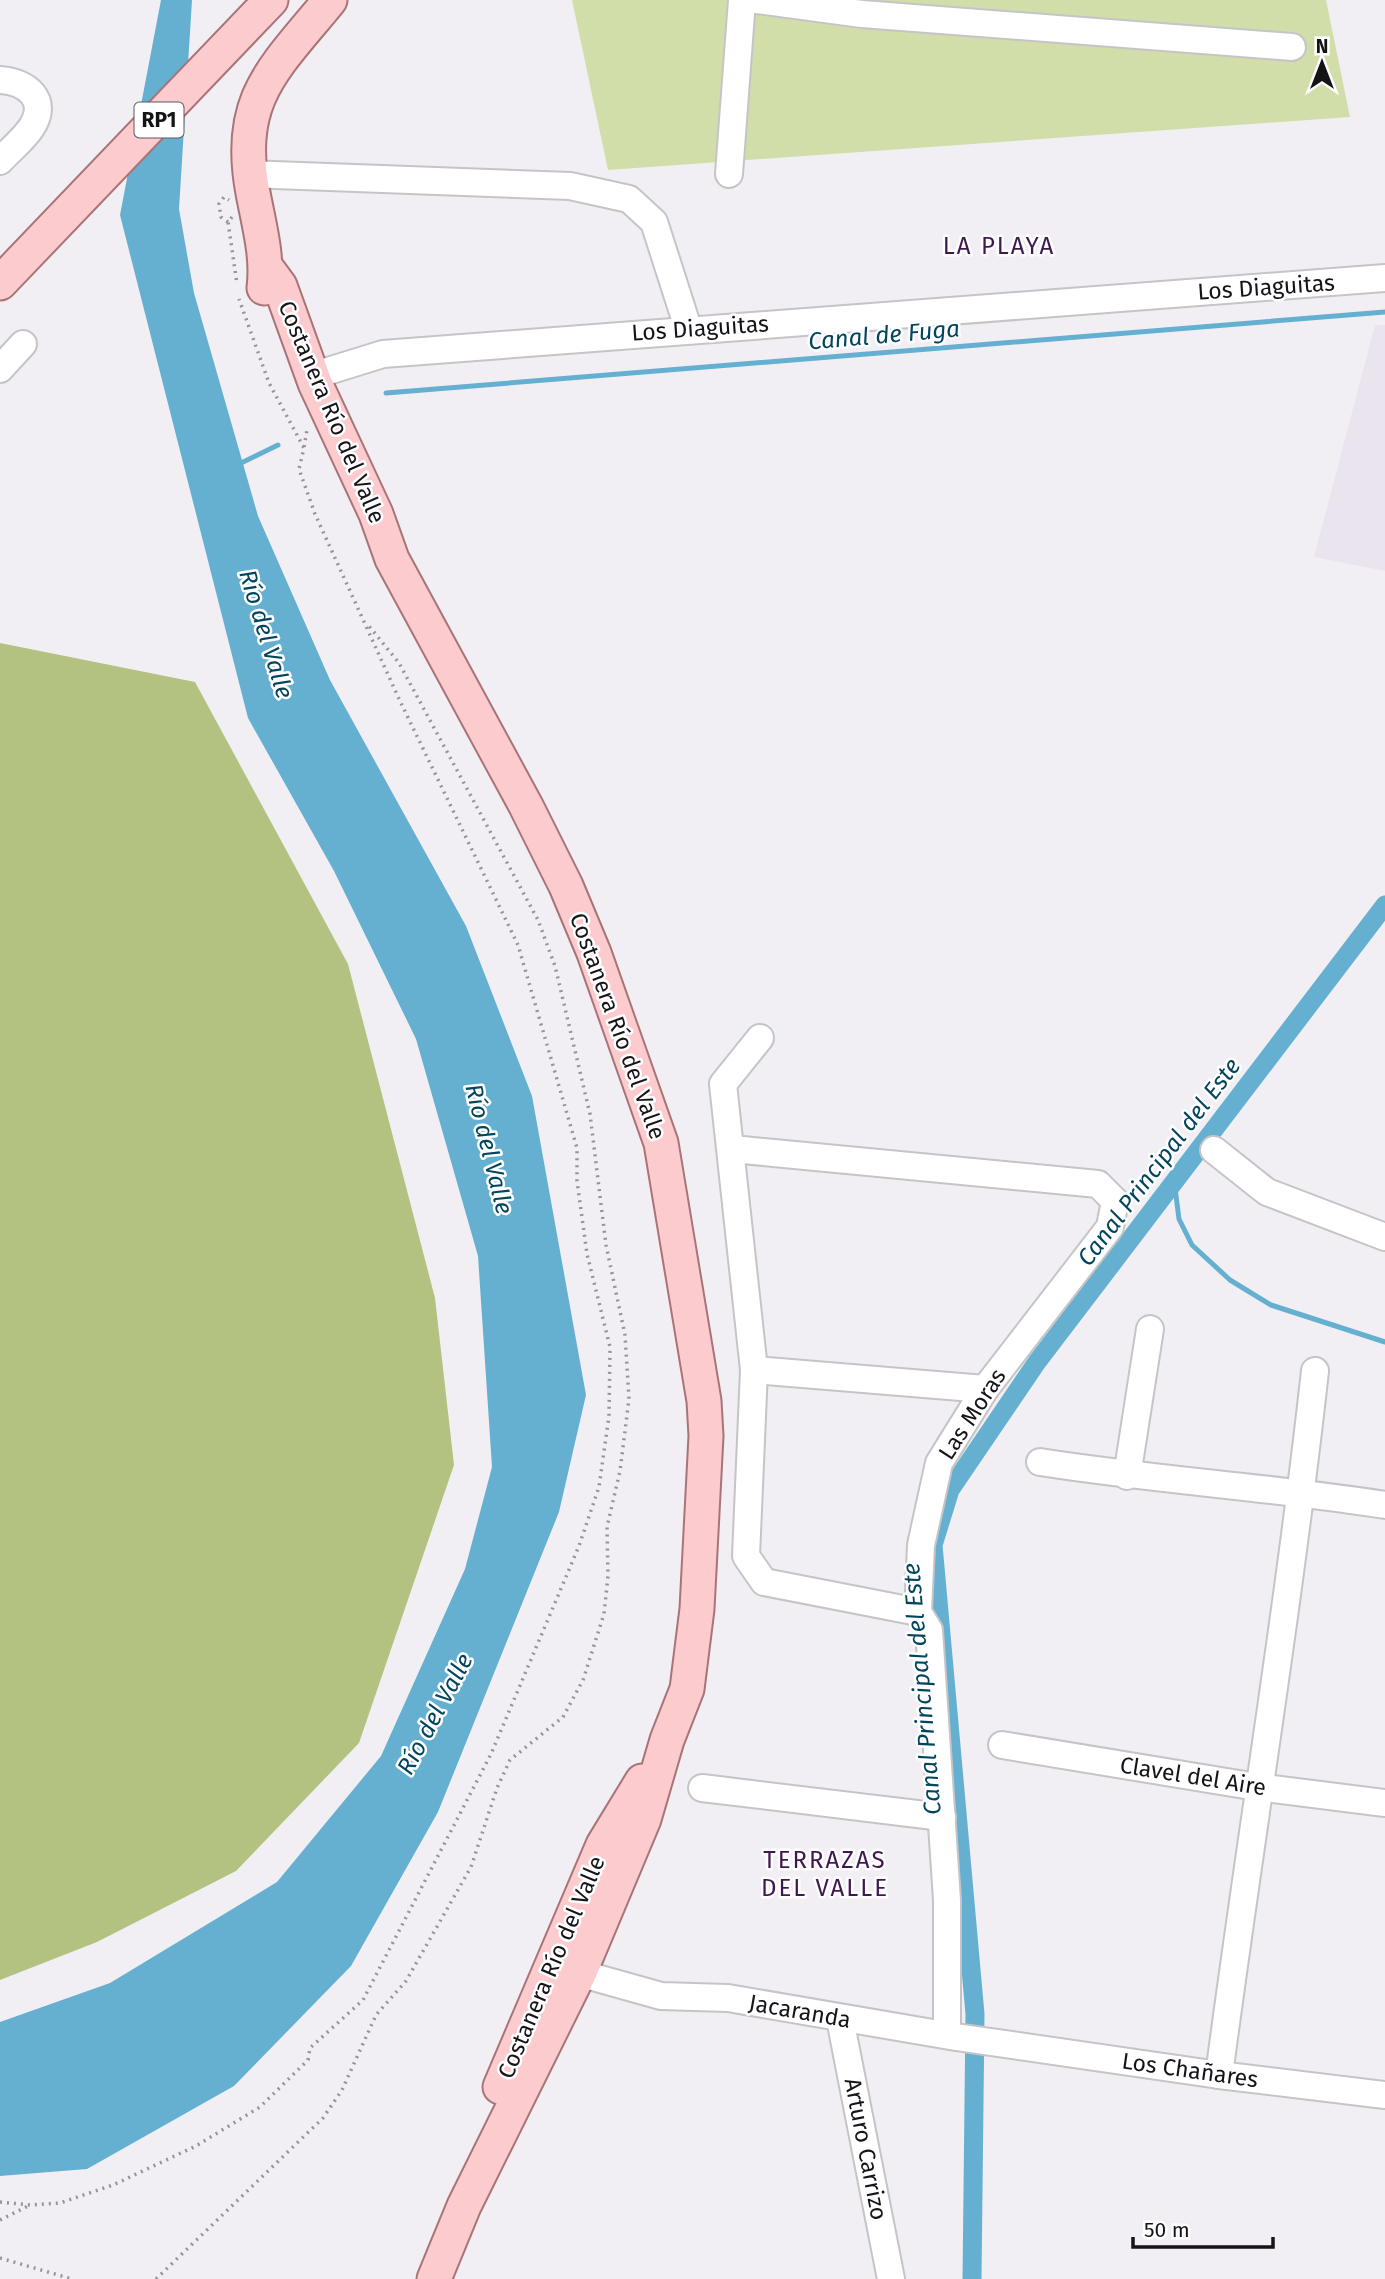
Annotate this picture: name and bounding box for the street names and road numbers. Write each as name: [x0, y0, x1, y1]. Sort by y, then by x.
road number: RP1: [134, 102, 184, 138]
street label: Los Diaguitas: [1196, 268, 1336, 306]
street label: Costanera Río del Valle: [272, 297, 392, 527]
street label: Los Diaguitas: [630, 309, 770, 347]
street label: Costanera Río del Valle: [564, 909, 672, 1143]
street label: Las Moras: [932, 1363, 1012, 1465]
street label: Clavel del Aire: [1118, 1751, 1268, 1801]
street label: Costanera Río del Valle: [491, 1852, 611, 2082]
street label: Jacaranda: [747, 1988, 853, 2034]
street label: Los Chañares: [1120, 2047, 1260, 2093]
street label: Arturo Carrizo: [839, 2076, 893, 2222]

